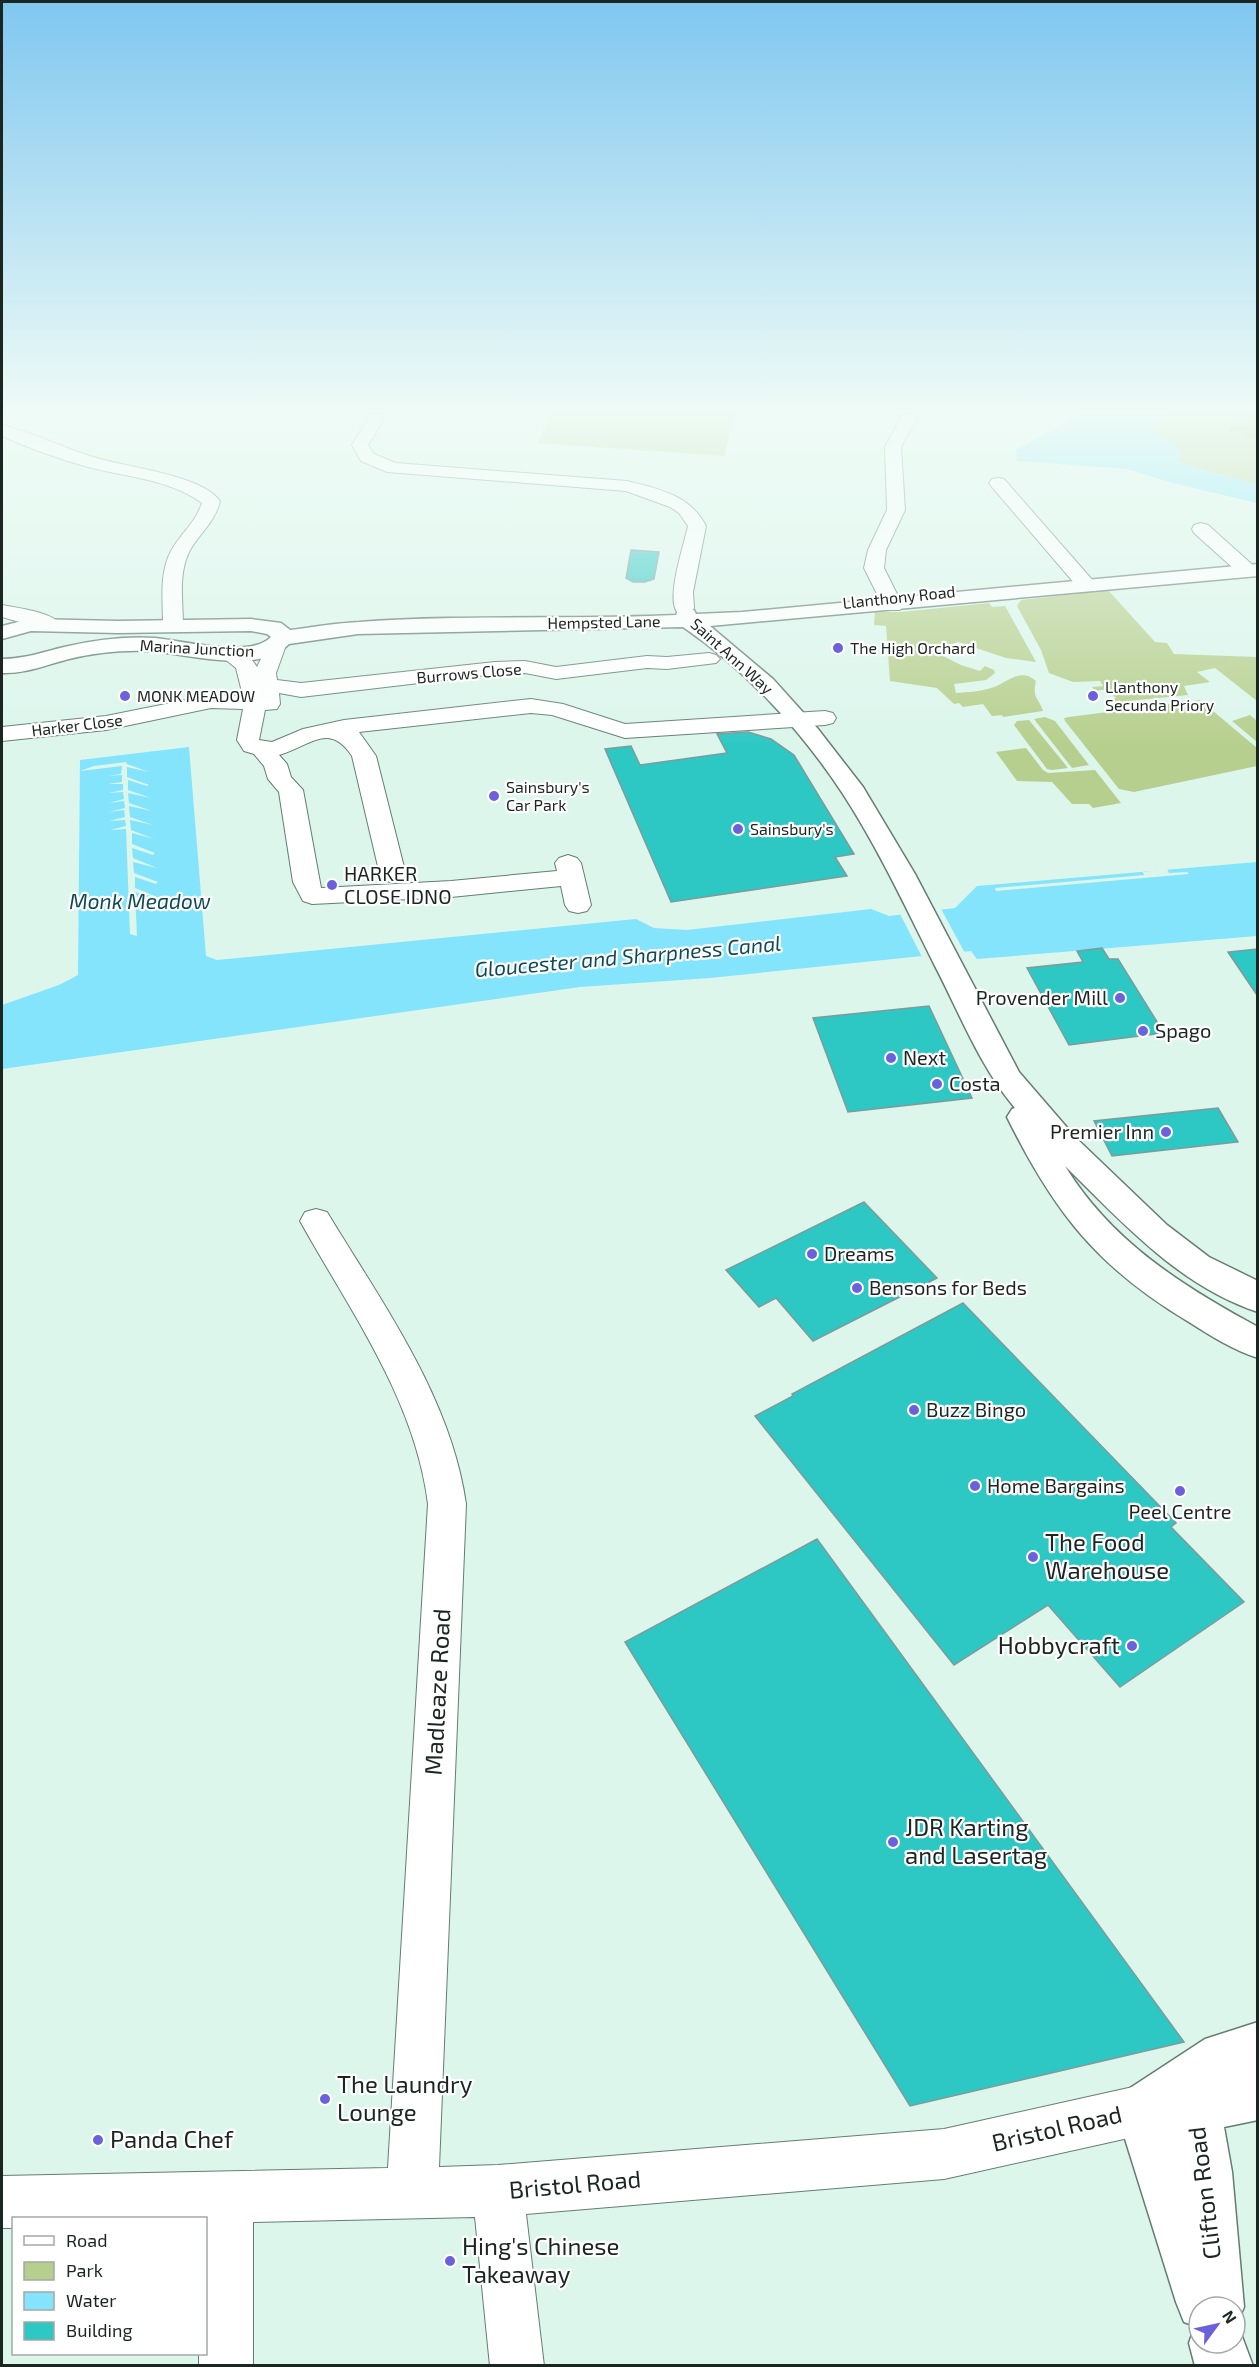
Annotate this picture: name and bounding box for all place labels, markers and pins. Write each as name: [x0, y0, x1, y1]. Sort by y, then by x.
place label: The High Orchard: [850, 638, 975, 657]
marker: The High Orchard: [831, 641, 845, 655]
place label: Llanthony Secunda Priory: [1105, 677, 1215, 714]
place label: MONK MEADOW: [137, 686, 255, 705]
marker: MONK MEADOW: [118, 689, 132, 703]
marker: Llanthony Secunda Priory: [1086, 689, 1100, 703]
place label: Sainsbury's Car Park: [506, 777, 590, 814]
marker: Sainsbury's Car Park: [487, 789, 501, 803]
place label: Sainsbury's: [750, 819, 834, 838]
marker: Sainsbury's: [731, 822, 745, 836]
place label: HARKER CLOSE IDNO: [344, 861, 452, 908]
marker: HARKER CLOSE IDNO: [325, 878, 339, 892]
place label: Provender Mill: [976, 985, 1108, 1009]
marker: Provender Mill: [1113, 991, 1127, 1005]
place label: Spago: [1155, 1018, 1211, 1042]
marker: Spago: [1136, 1024, 1150, 1038]
place label: Next: [903, 1045, 946, 1069]
marker: Next: [884, 1051, 898, 1065]
place label: Costa: [949, 1071, 1001, 1095]
marker: Costa: [930, 1077, 944, 1091]
place label: Premier Inn: [1050, 1119, 1154, 1143]
marker: Premier Inn: [1159, 1125, 1173, 1139]
place label: Dreams: [824, 1241, 894, 1265]
marker: Dreams: [805, 1247, 819, 1261]
place label: Bensons for Beds: [869, 1275, 1027, 1299]
marker: Bensons for Beds: [850, 1281, 864, 1295]
place label: Buzz Bingo: [926, 1397, 1026, 1421]
marker: Buzz Bingo: [907, 1403, 921, 1417]
place label: Home Bargains: [987, 1473, 1125, 1497]
marker: Home Bargains: [968, 1479, 982, 1493]
marker: Peel Centre: [1173, 1484, 1187, 1498]
place label: Peel Centre: [1129, 1499, 1231, 1523]
place label: The Food Warehouse: [1045, 1527, 1169, 1584]
marker: The Food Warehouse: [1026, 1550, 1040, 1564]
place label: Hobbycraft: [998, 1630, 1120, 1659]
marker: Hobbycraft: [1125, 1639, 1139, 1653]
place label: JDR Karting and Lasertag: [905, 1812, 1047, 1869]
marker: JDR Karting and Lasertag: [886, 1835, 900, 1849]
place label: The Laundry Lounge: [337, 2069, 473, 2126]
marker: The Laundry Lounge: [318, 2092, 332, 2106]
place label: Panda Chef: [110, 2124, 234, 2153]
marker: Panda Chef: [91, 2133, 105, 2147]
place label: Hing's Chinese Takeaway: [462, 2231, 619, 2288]
marker: Hing's Chinese Takeaway: [443, 2254, 457, 2268]

